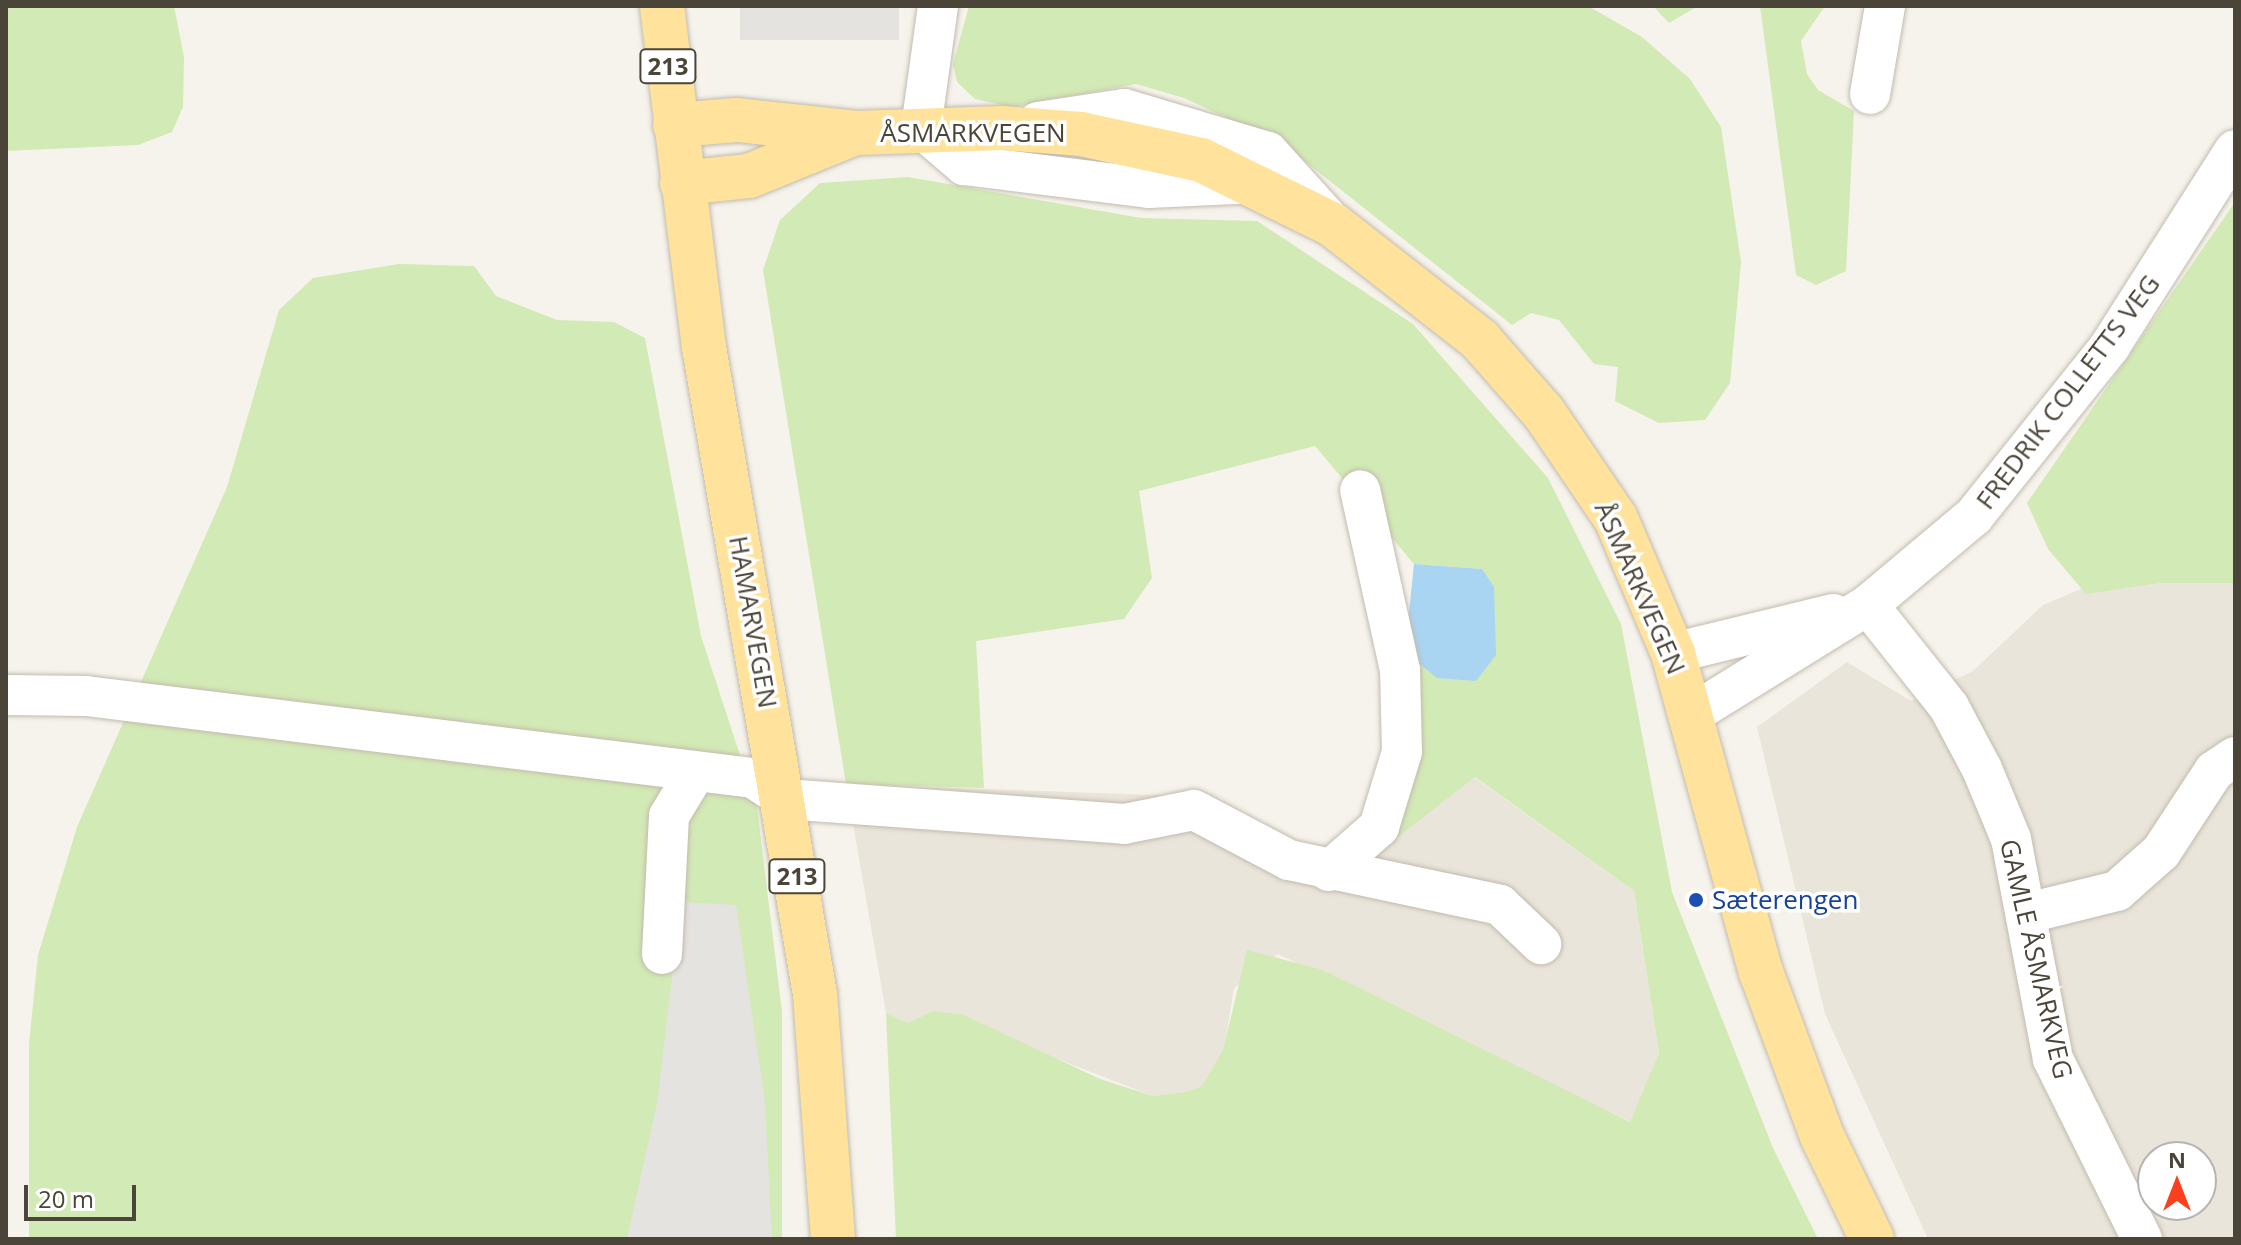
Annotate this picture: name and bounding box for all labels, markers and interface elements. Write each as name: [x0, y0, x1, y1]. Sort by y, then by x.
road number: 213: [638, 46, 698, 86]
street label: ÅSMARKVEGEN: [880, 117, 1066, 149]
street label: FREDRIK COLLETTS VEG: [1970, 269, 2166, 515]
street label: ÅSMARKVEGEN: [1588, 497, 1692, 679]
street label: HAMARVEGEN: [722, 533, 784, 711]
street label: GAMLE ÅSMARKVEG: [1993, 836, 2079, 1082]
road number: 213: [767, 856, 827, 896]
place label: Sæterengen: [1712, 884, 1858, 916]
marker: Sæterengen: [1687, 891, 1705, 909]
north arrow: [2137, 1141, 2217, 1221]
text: N: [2168, 1144, 2186, 1174]
scale bar: [28, 1169, 140, 1219]
text: 20 m: [38, 1182, 94, 1215]

